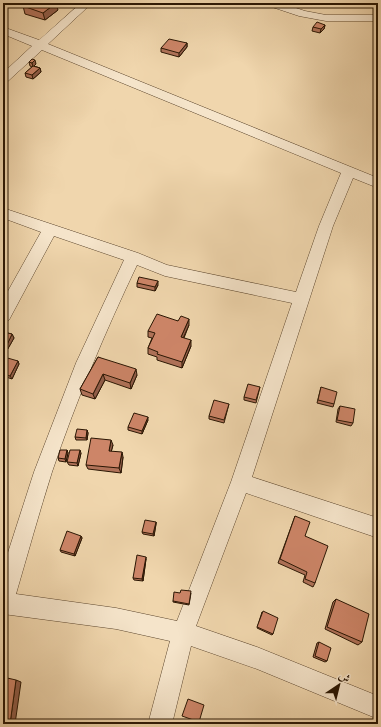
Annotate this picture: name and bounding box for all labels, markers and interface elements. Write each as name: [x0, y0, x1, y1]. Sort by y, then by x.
north arrow: [319, 665, 359, 705]
text: ش: [336, 668, 353, 687]

